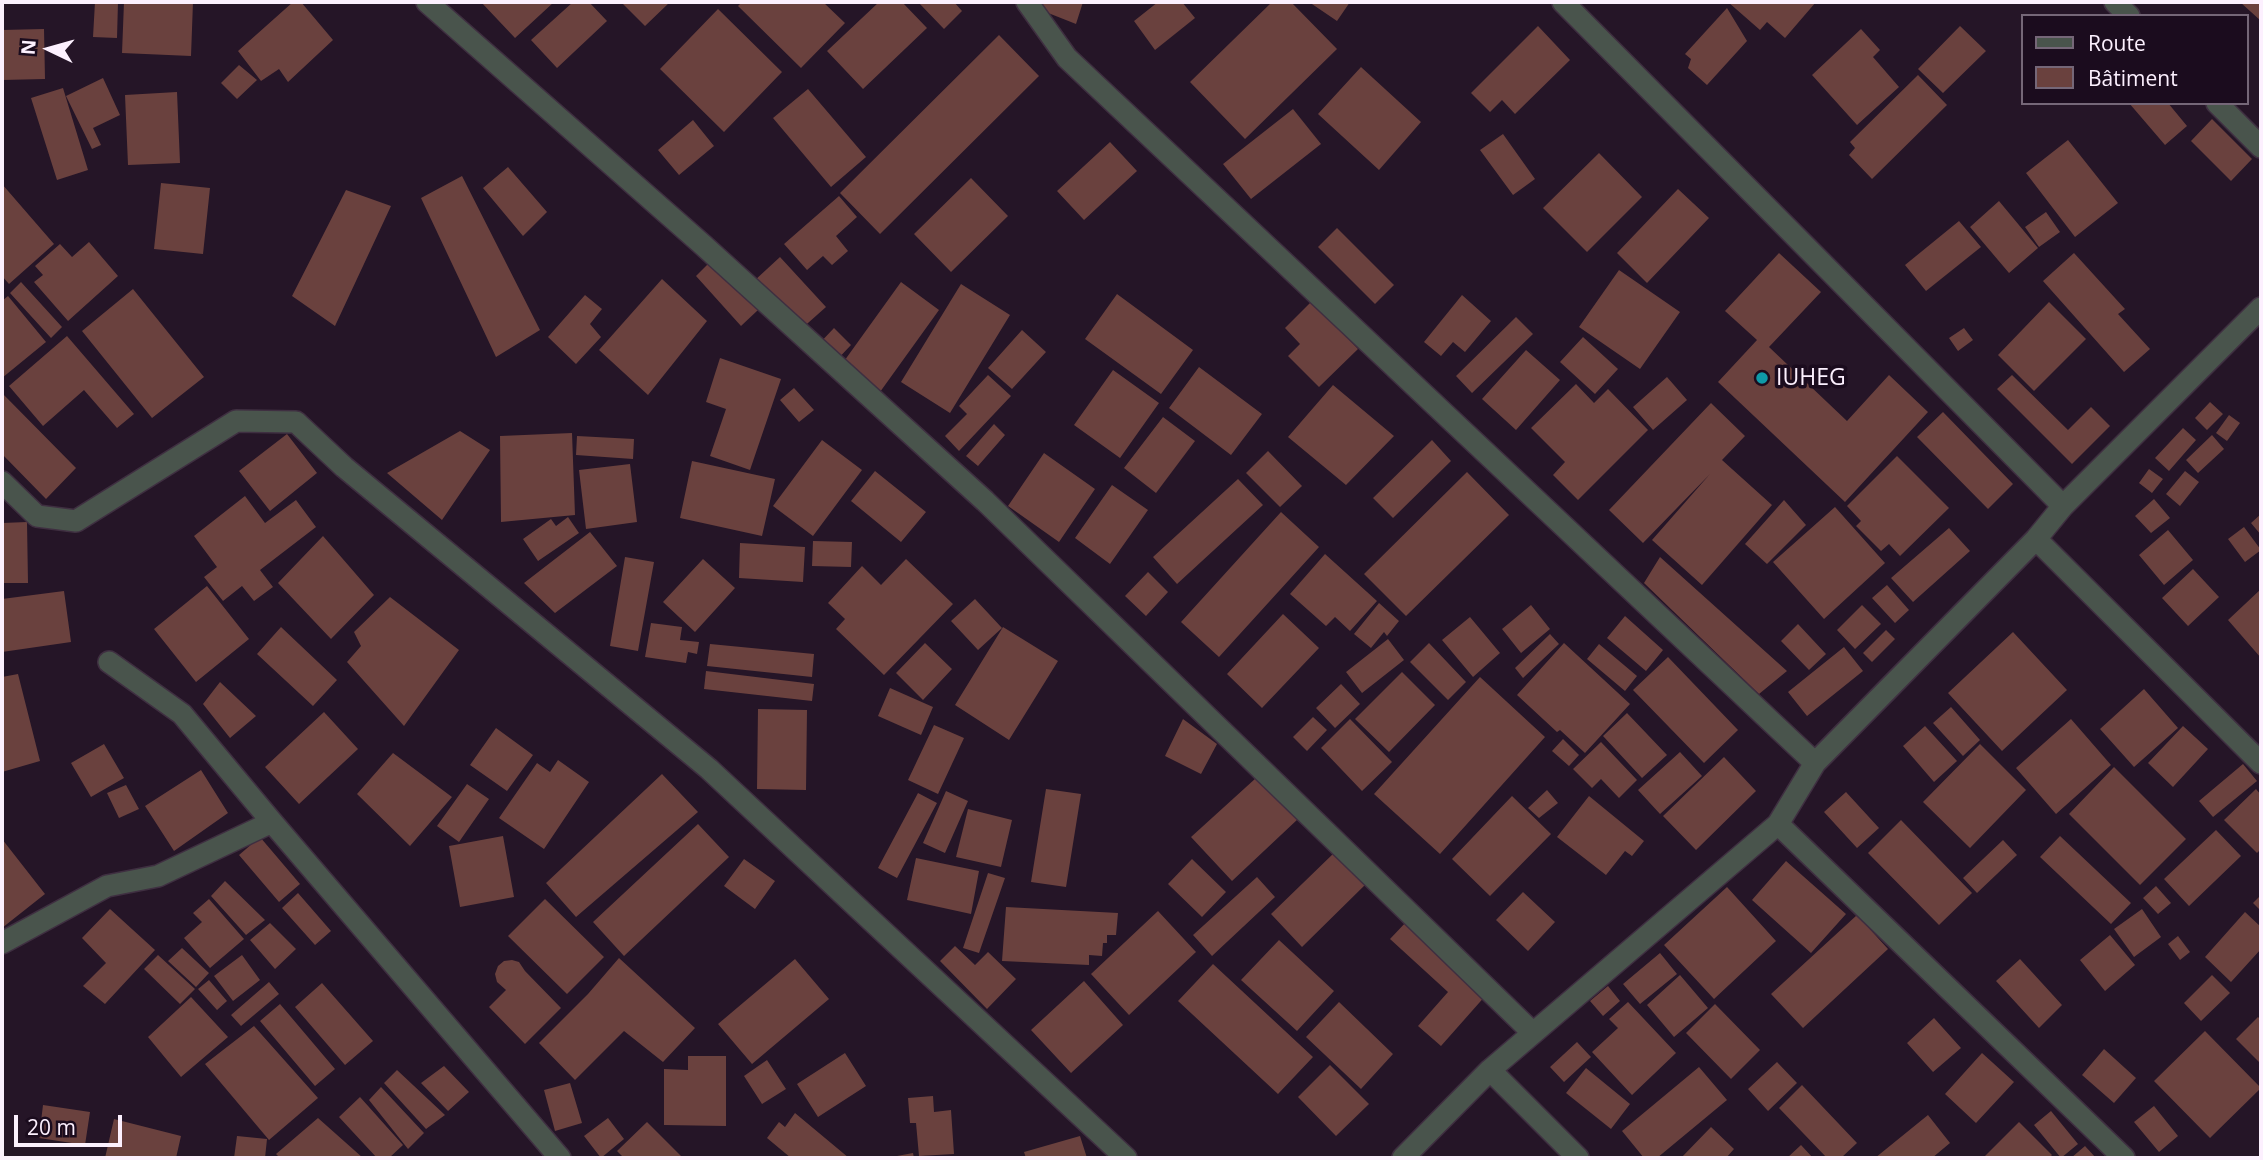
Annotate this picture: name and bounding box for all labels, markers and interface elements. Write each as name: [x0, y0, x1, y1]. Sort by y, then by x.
north arrow: [14, 14, 84, 84]
legend: [2022, 14, 2249, 105]
text: Route: [2088, 29, 2146, 57]
text: N: [14, 38, 42, 56]
text: Bâtiment: [2088, 64, 2178, 92]
place label: IUHEG: [1776, 364, 1846, 392]
marker: IUHEG: [1754, 370, 1770, 386]
scale bar: [18, 1100, 126, 1144]
text: 20 m: [27, 1113, 76, 1141]

